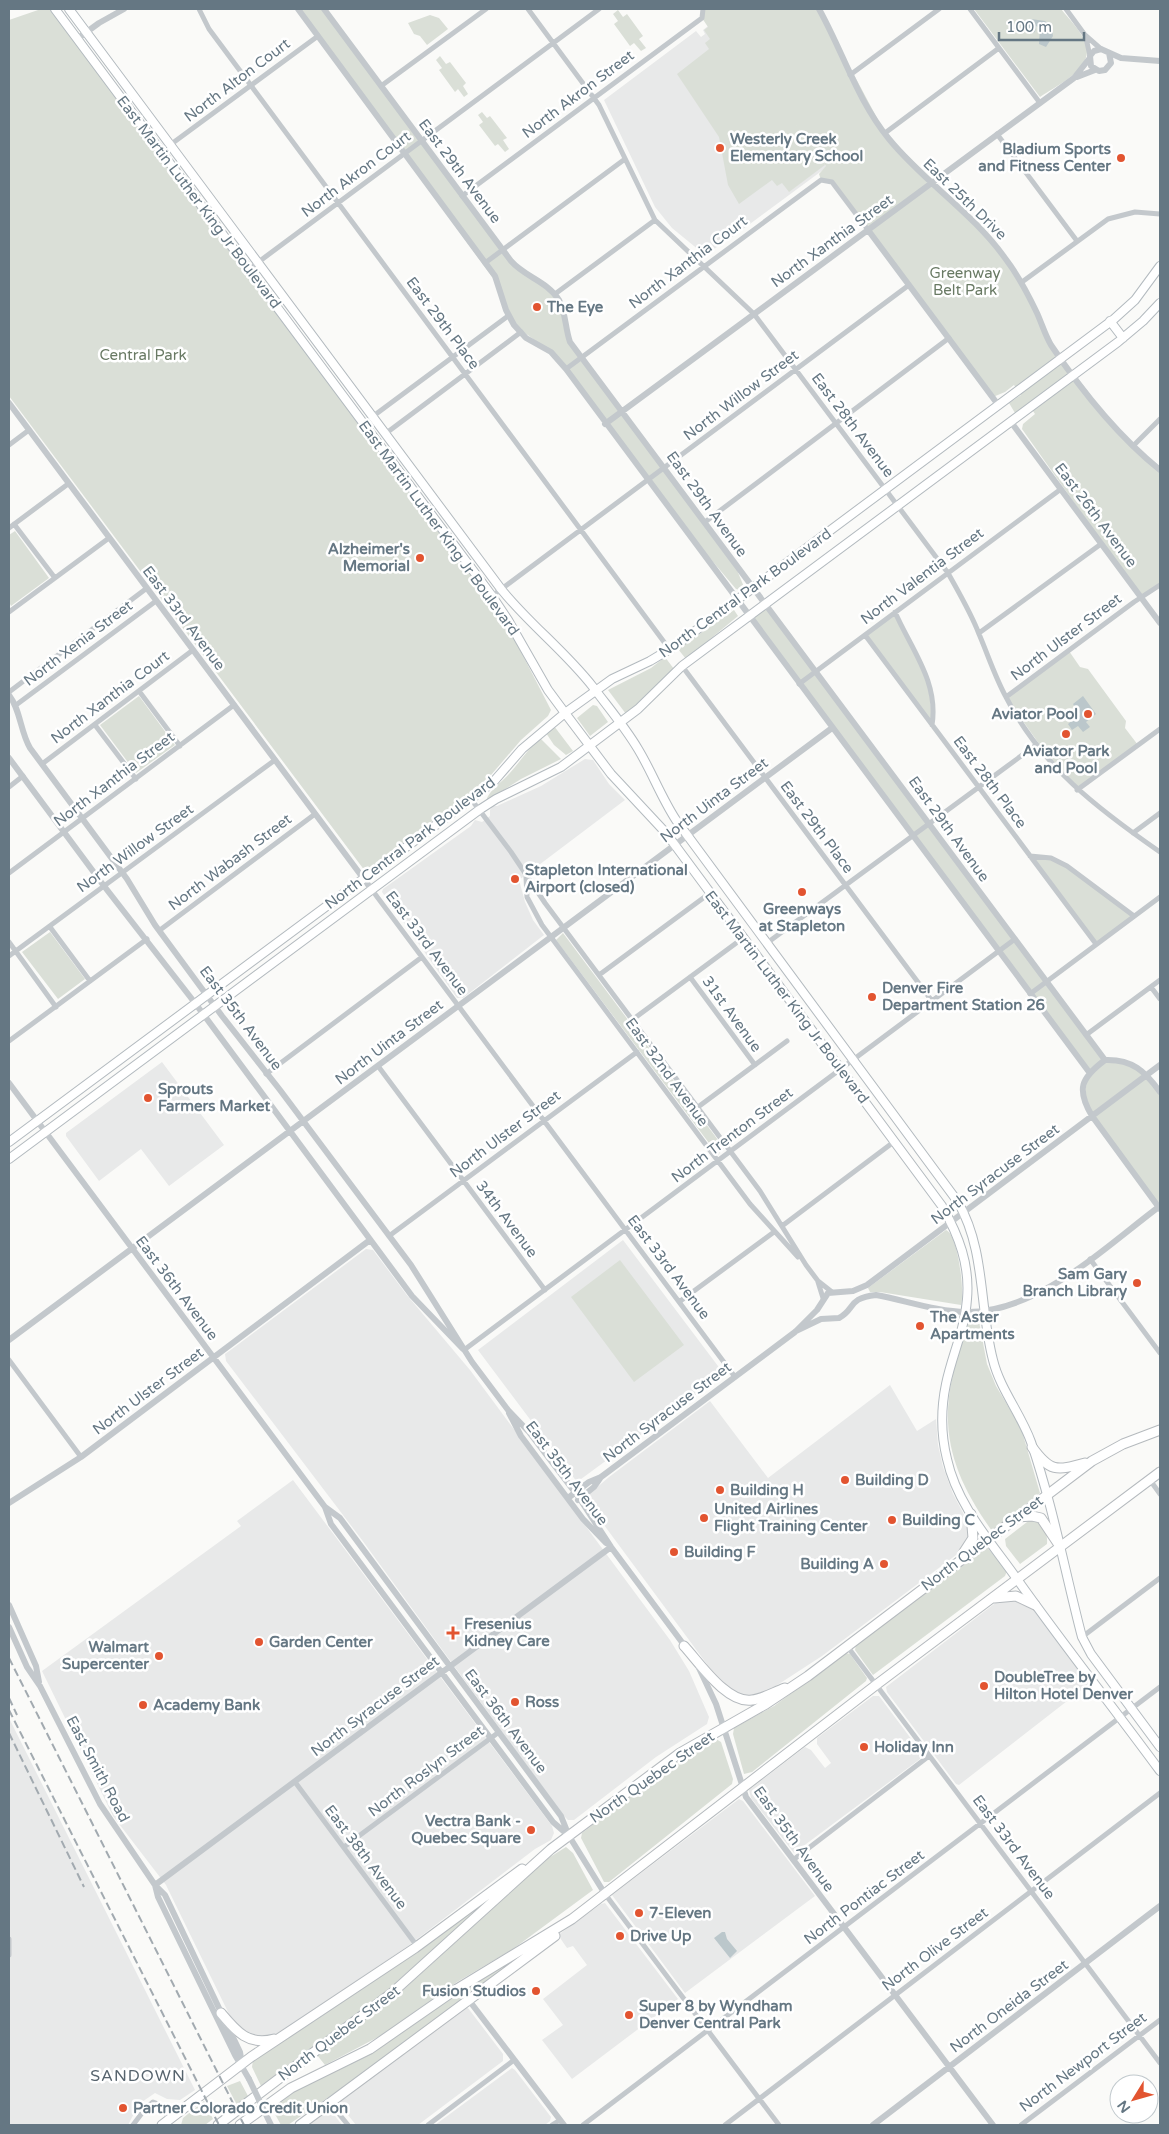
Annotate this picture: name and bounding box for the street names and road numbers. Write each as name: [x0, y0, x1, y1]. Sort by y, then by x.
street label: North Alton Court: [180, 34, 294, 126]
street label: North Akron Street: [519, 46, 638, 142]
street label: East Martin Luther King Jr Boulevard: [113, 92, 285, 312]
street label: East 29th Avenue: [415, 115, 505, 227]
street label: North Akron Court: [298, 127, 414, 221]
street label: East 25th Drive: [919, 155, 1011, 243]
street label: North Xanthia Street: [767, 190, 897, 291]
street label: North Xanthia Court: [625, 211, 751, 312]
street label: East 29th Place: [402, 273, 484, 373]
street label: North Willow Street: [680, 346, 802, 444]
street label: East 28th Avenue: [808, 369, 898, 481]
street label: East Martin Luther King Jr Boulevard: [355, 417, 523, 639]
street label: East 29th Avenue: [663, 448, 751, 560]
street label: East 26th Avenue: [1051, 459, 1141, 571]
street label: North Central Park Boulevard: [655, 524, 835, 662]
street label: North Valentia Street: [857, 524, 987, 628]
street label: East 33rd Avenue: [139, 562, 229, 674]
street label: North Ulster Street: [1007, 589, 1125, 685]
street label: North Xenia Street: [20, 596, 136, 690]
street label: North Xanthia Court: [47, 646, 173, 747]
street label: North Xanthia Street: [50, 728, 178, 830]
street label: East 28th Place: [949, 732, 1031, 832]
street label: North Uinta Street: [657, 753, 772, 846]
street label: North Central Park Boulevard: [321, 773, 499, 913]
street label: East 29th Avenue: [905, 773, 993, 885]
street label: East 29th Place: [776, 777, 858, 877]
street label: North Willow Street: [73, 800, 197, 896]
street label: North Wabash Street: [165, 810, 295, 914]
street label: East 33rd Avenue: [382, 887, 472, 999]
street label: East Martin Luther King Jr Boulevard: [701, 887, 873, 1107]
street label: East 35th Avenue: [196, 962, 286, 1074]
street label: 31st Avenue: [698, 973, 766, 1055]
street label: North Uinta Street: [332, 995, 447, 1088]
street label: East 32nd Avenue: [622, 1014, 712, 1130]
street label: North Trenton Street: [668, 1083, 796, 1187]
street label: North Ulster Street: [446, 1086, 564, 1182]
street label: North Syracuse Street: [927, 1120, 1063, 1228]
street label: 34th Avenue: [472, 1177, 542, 1261]
street label: East 33rd Avenue: [624, 1211, 714, 1323]
street label: East 36th Avenue: [132, 1232, 222, 1344]
street label: North Ulster Street: [89, 1343, 207, 1439]
street label: North Syracuse Street: [599, 1358, 735, 1466]
street label: East 35th Avenue: [522, 1417, 612, 1529]
street label: North Quebec Street: [918, 1491, 1047, 1595]
street label: North Syracuse Street: [307, 1652, 443, 1760]
street label: East 36th Avenue: [461, 1665, 551, 1777]
street label: East Smith Road: [62, 1713, 134, 1825]
street label: North Roslyn Street: [365, 1721, 488, 1820]
street label: North Quebec Street: [586, 1727, 718, 1827]
street label: East 35th Avenue: [750, 1783, 838, 1895]
street label: East 33rd Avenue: [969, 1791, 1059, 1903]
street label: East 38th Avenue: [321, 1801, 411, 1913]
street label: North Pontiac Street: [800, 1846, 928, 1948]
street label: North Olive Street: [878, 1903, 992, 1995]
street label: North Oneida Street: [946, 1955, 1072, 2056]
street label: North Quebec Street: [275, 1981, 404, 2085]
street label: North Newport Street: [1016, 2008, 1150, 2116]

